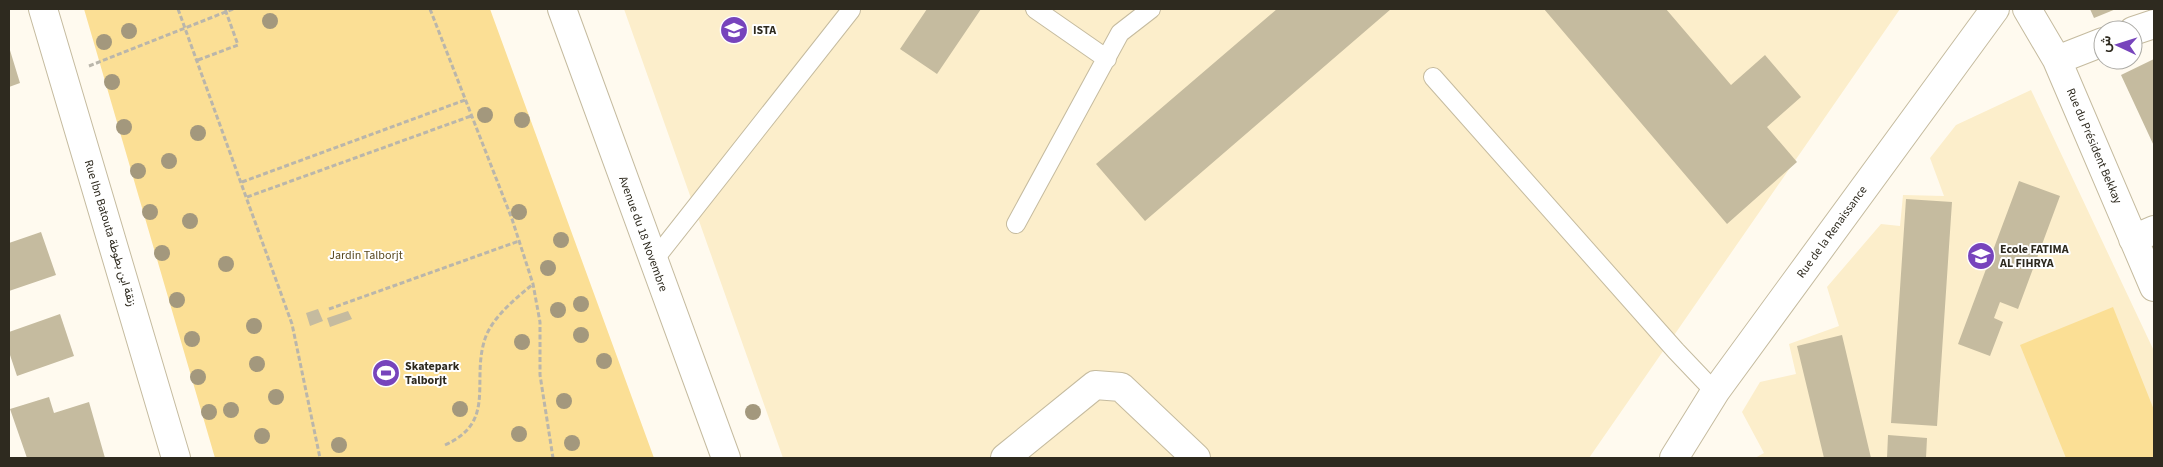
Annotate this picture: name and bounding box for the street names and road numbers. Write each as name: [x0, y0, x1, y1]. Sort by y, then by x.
street label: Rue du Président Bekkay: [2062, 86, 2126, 207]
street label: Rue Ibn Batouta زنقة ابن بطوطة: [80, 158, 140, 308]
street label: Avenue du 18 Novembre: [614, 174, 672, 294]
street label: Rue de la Renaissance: [1793, 182, 1871, 282]

